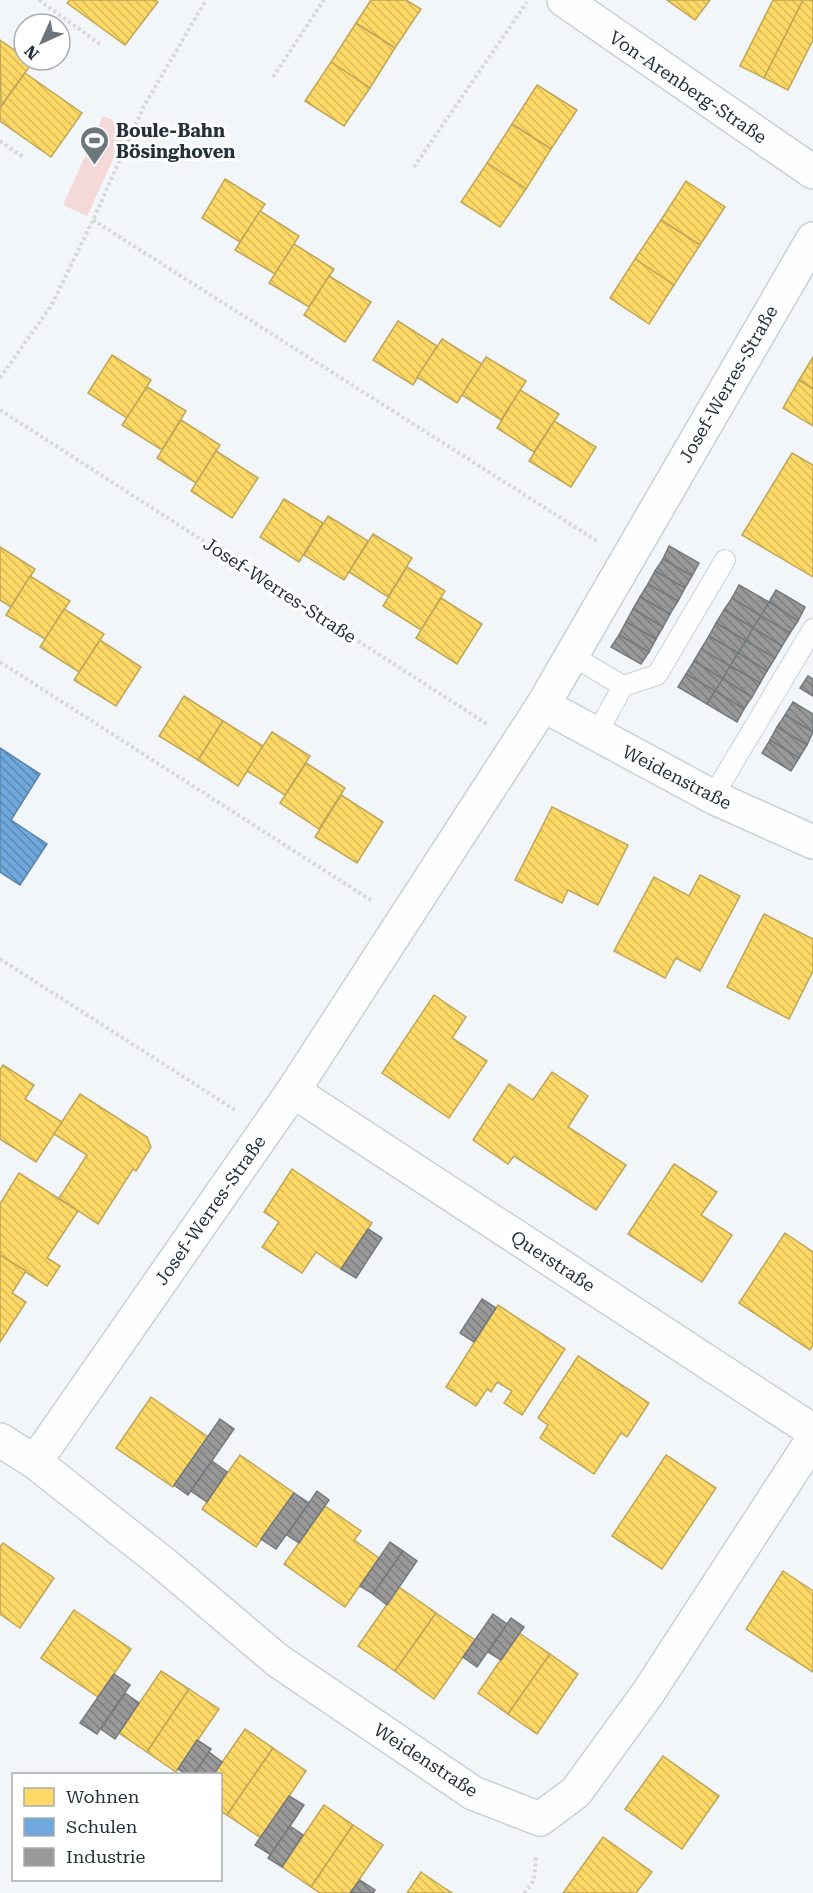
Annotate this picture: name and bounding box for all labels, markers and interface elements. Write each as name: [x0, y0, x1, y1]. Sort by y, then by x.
north arrow: [12, 12, 72, 72]
street label: Von-Arenberg-Straße: [605, 27, 771, 148]
text: N: [21, 41, 43, 63]
place label: Boule-Bahn Bösinghoven: [116, 120, 235, 162]
sports icon: Boule-Bahn Bösinghoven: [79, 124, 111, 166]
street label: Josef-Werres-Straße: [674, 302, 782, 466]
street label: Josef-Werres-Straße: [200, 533, 360, 647]
street label: Weidenstraße: [619, 741, 735, 814]
street label: Josef-Werres-Straße: [150, 1131, 270, 1289]
street label: Querstraße: [507, 1226, 599, 1296]
street label: Weidenstraße: [370, 1719, 482, 1801]
legend: [12, 1773, 222, 1881]
text: Wohnen: [66, 1786, 140, 1807]
text: Schulen: [66, 1816, 138, 1837]
text: Industrie: [66, 1846, 146, 1867]

